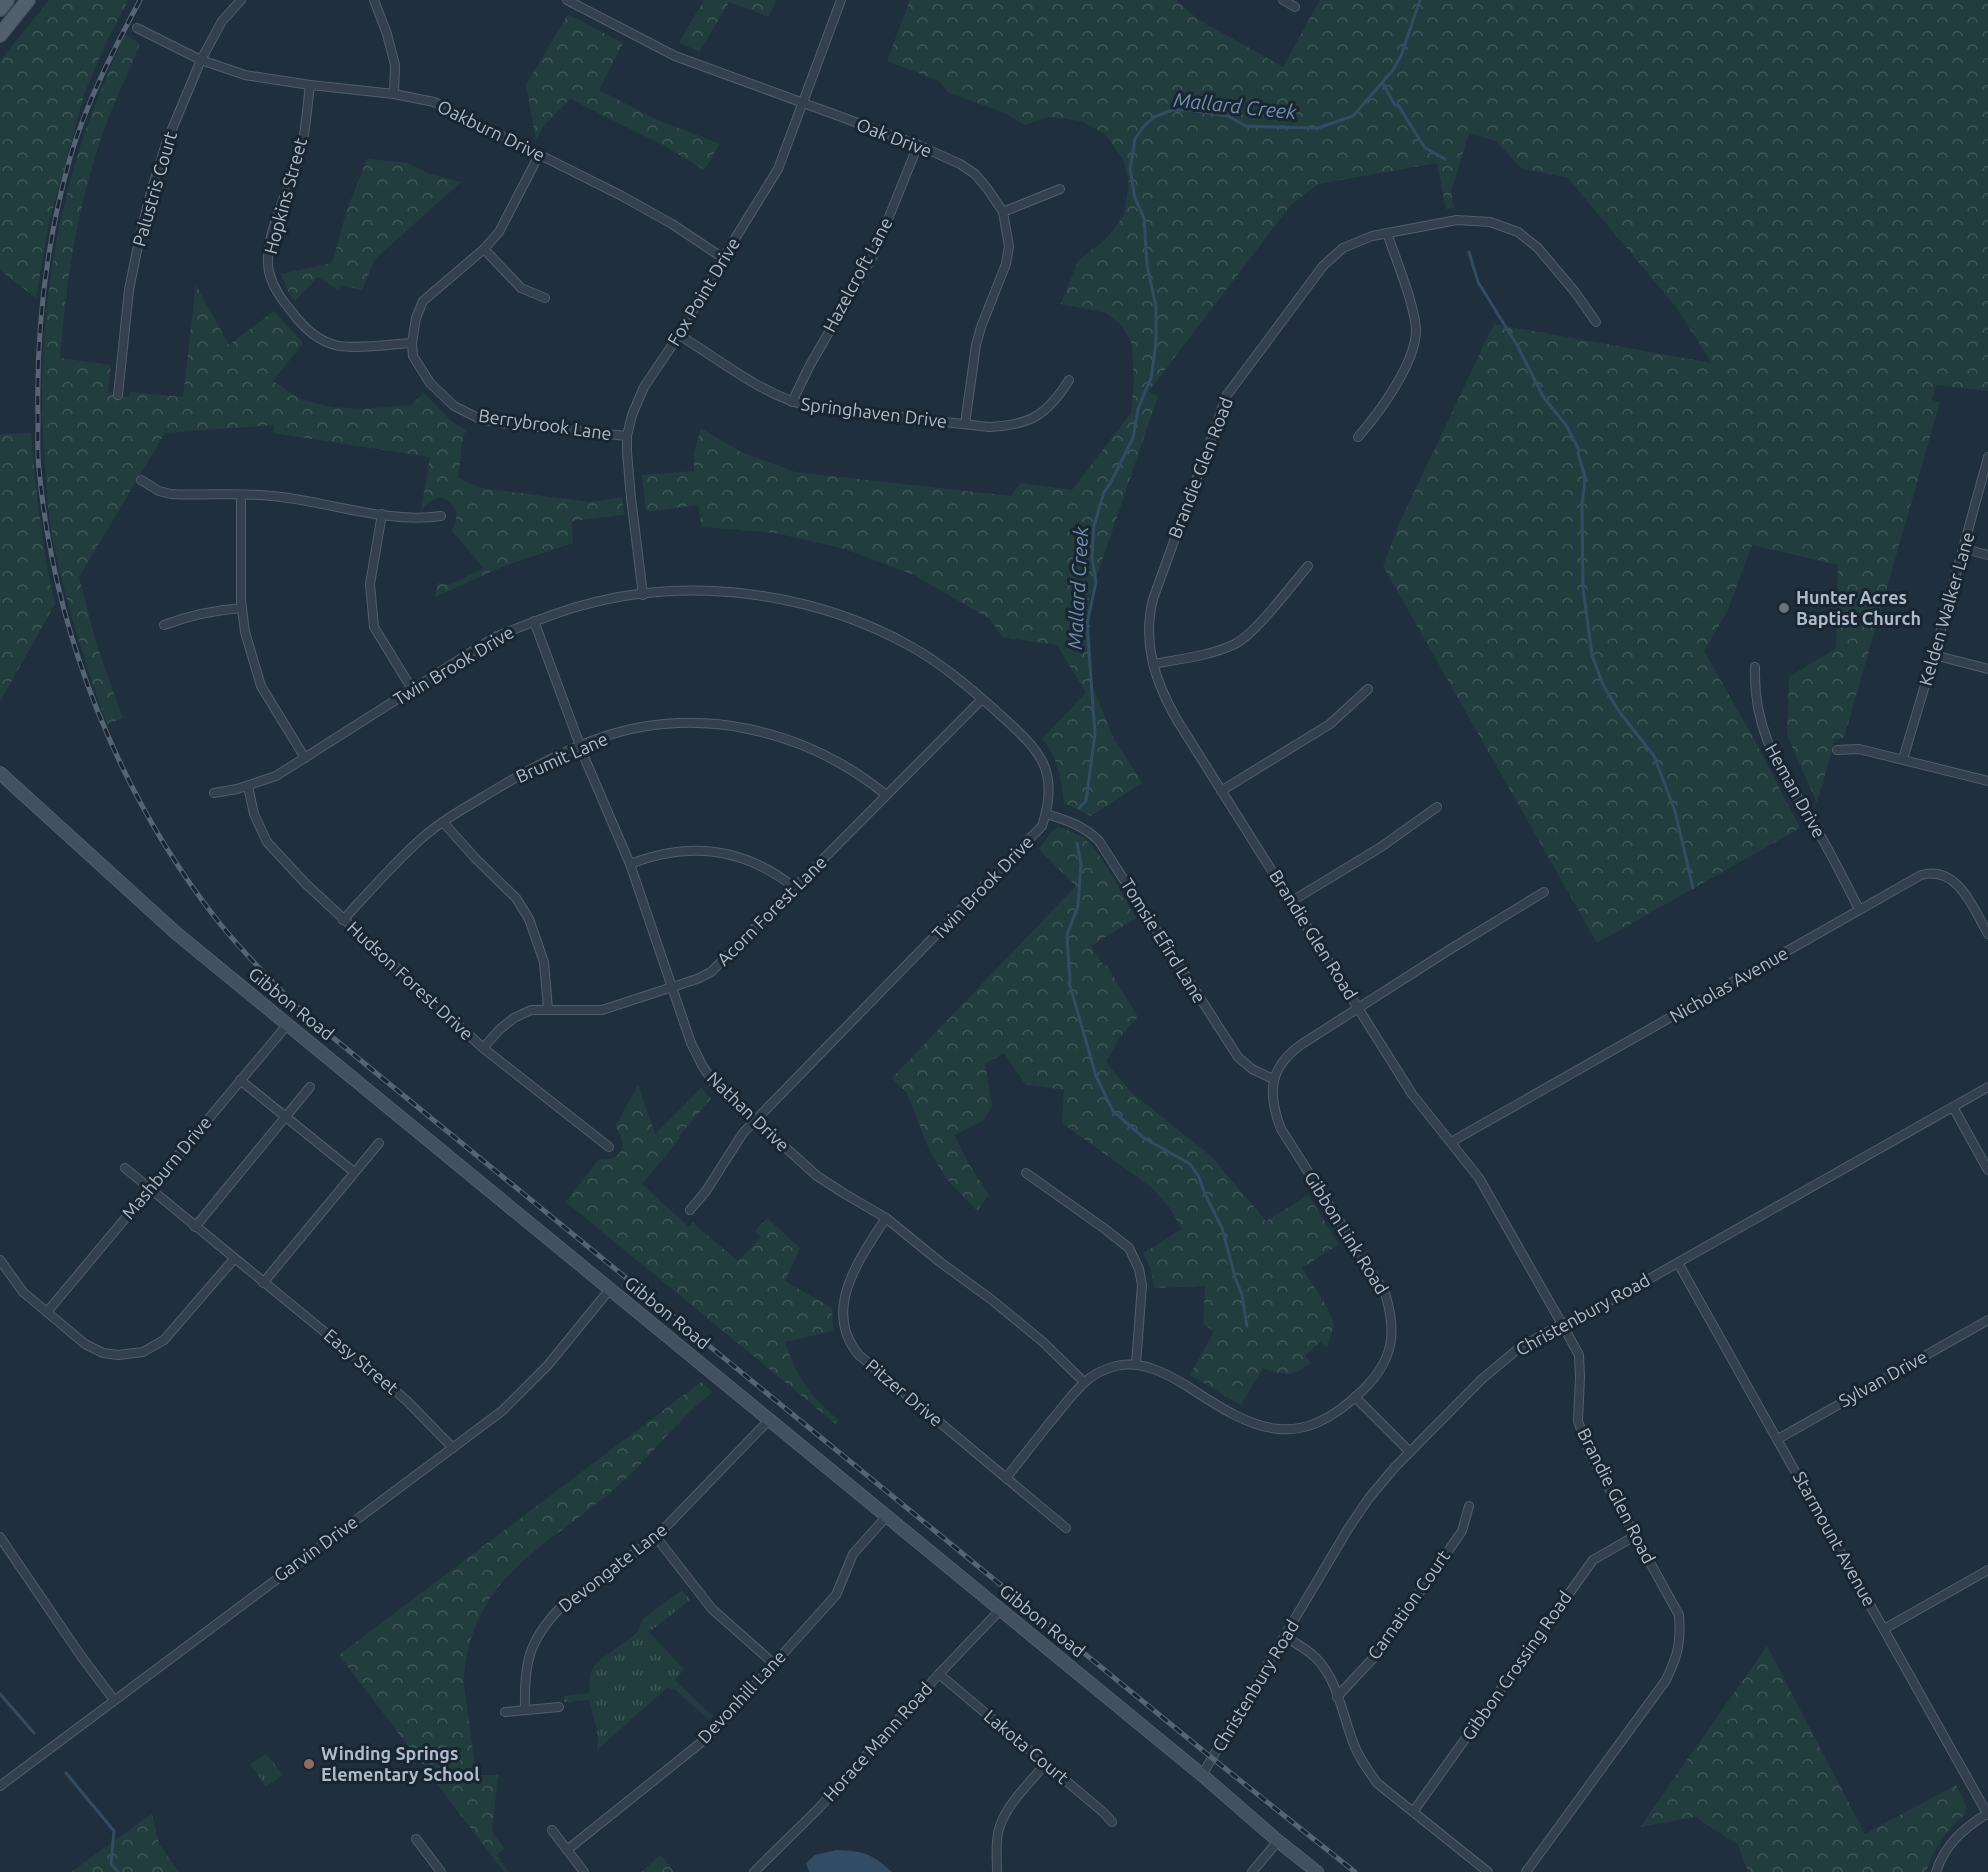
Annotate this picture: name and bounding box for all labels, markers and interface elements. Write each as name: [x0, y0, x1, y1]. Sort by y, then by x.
water label: Mallard Creek: [1172, 88, 1298, 123]
street label: Oakburn Drive: [435, 95, 548, 165]
street label: Oak Drive: [854, 114, 935, 161]
street label: Palustris Court: [128, 129, 180, 248]
street label: Hopkins Street: [260, 135, 310, 256]
street label: Hazelcroft Lane: [818, 214, 896, 335]
street label: Fox Point Drive: [663, 234, 743, 349]
street label: Springhaven Drive: [800, 393, 948, 431]
street label: Brandie Glen Road: [1164, 394, 1236, 541]
street label: Berrybrook Lane: [477, 405, 613, 443]
water label: Mallard Creek: [1063, 525, 1092, 650]
street label: Kelden Walker Lane: [1915, 530, 1978, 688]
place label: Hunter Acres Baptist Church: [1796, 587, 1921, 628]
marker: Hunter Acres Baptist Church: [1777, 601, 1791, 615]
street label: Twin Brook Drive: [390, 621, 517, 709]
street label: Brumit Lane: [513, 728, 611, 786]
street label: Heman Drive: [1762, 740, 1830, 841]
street label: Twin Brook Drive: [928, 831, 1037, 943]
street label: Acorn Forest Lane: [713, 852, 830, 969]
street label: Brandie Glen Road: [1266, 866, 1362, 1003]
street label: Tomsie Efird Lane: [1118, 875, 1210, 1006]
street label: Hudson Forest Drive: [344, 917, 478, 1044]
street label: Nicholas Avenue: [1666, 942, 1791, 1026]
street label: Gibbon Road: [245, 963, 338, 1044]
street label: Nathan Drive: [704, 1067, 794, 1155]
street label: Mashburn Drive: [118, 1112, 215, 1223]
street label: Gibbon Link Road: [1301, 1167, 1393, 1297]
street label: Christenbury Road: [1512, 1269, 1653, 1359]
street label: Gibbon Road: [621, 1272, 714, 1353]
street label: Easy Street: [321, 1325, 403, 1398]
street label: Sylvan Drive: [1835, 1346, 1930, 1411]
street label: Pitzer Drive: [862, 1354, 947, 1430]
street label: Brandie Glen Road: [1574, 1425, 1660, 1567]
street label: Starmount Avenue: [1790, 1468, 1880, 1609]
street label: Garvin Drive: [270, 1511, 361, 1585]
street label: Devongate Lane: [554, 1519, 670, 1616]
street label: Carnation Court: [1363, 1546, 1453, 1663]
street label: Gibbon Road: [996, 1580, 1089, 1661]
street label: Gibbon Crossing Road: [1457, 1587, 1575, 1744]
street label: Christenbury Road: [1208, 1616, 1302, 1755]
street label: Devonhill Lane: [693, 1646, 789, 1747]
street label: Horace Mann Road: [819, 1678, 936, 1805]
street label: Lakota Court: [980, 1705, 1073, 1787]
place label: Winding Springs Elementary School: [321, 1743, 480, 1784]
marker: Winding Springs Elementary School: [302, 1757, 316, 1771]

